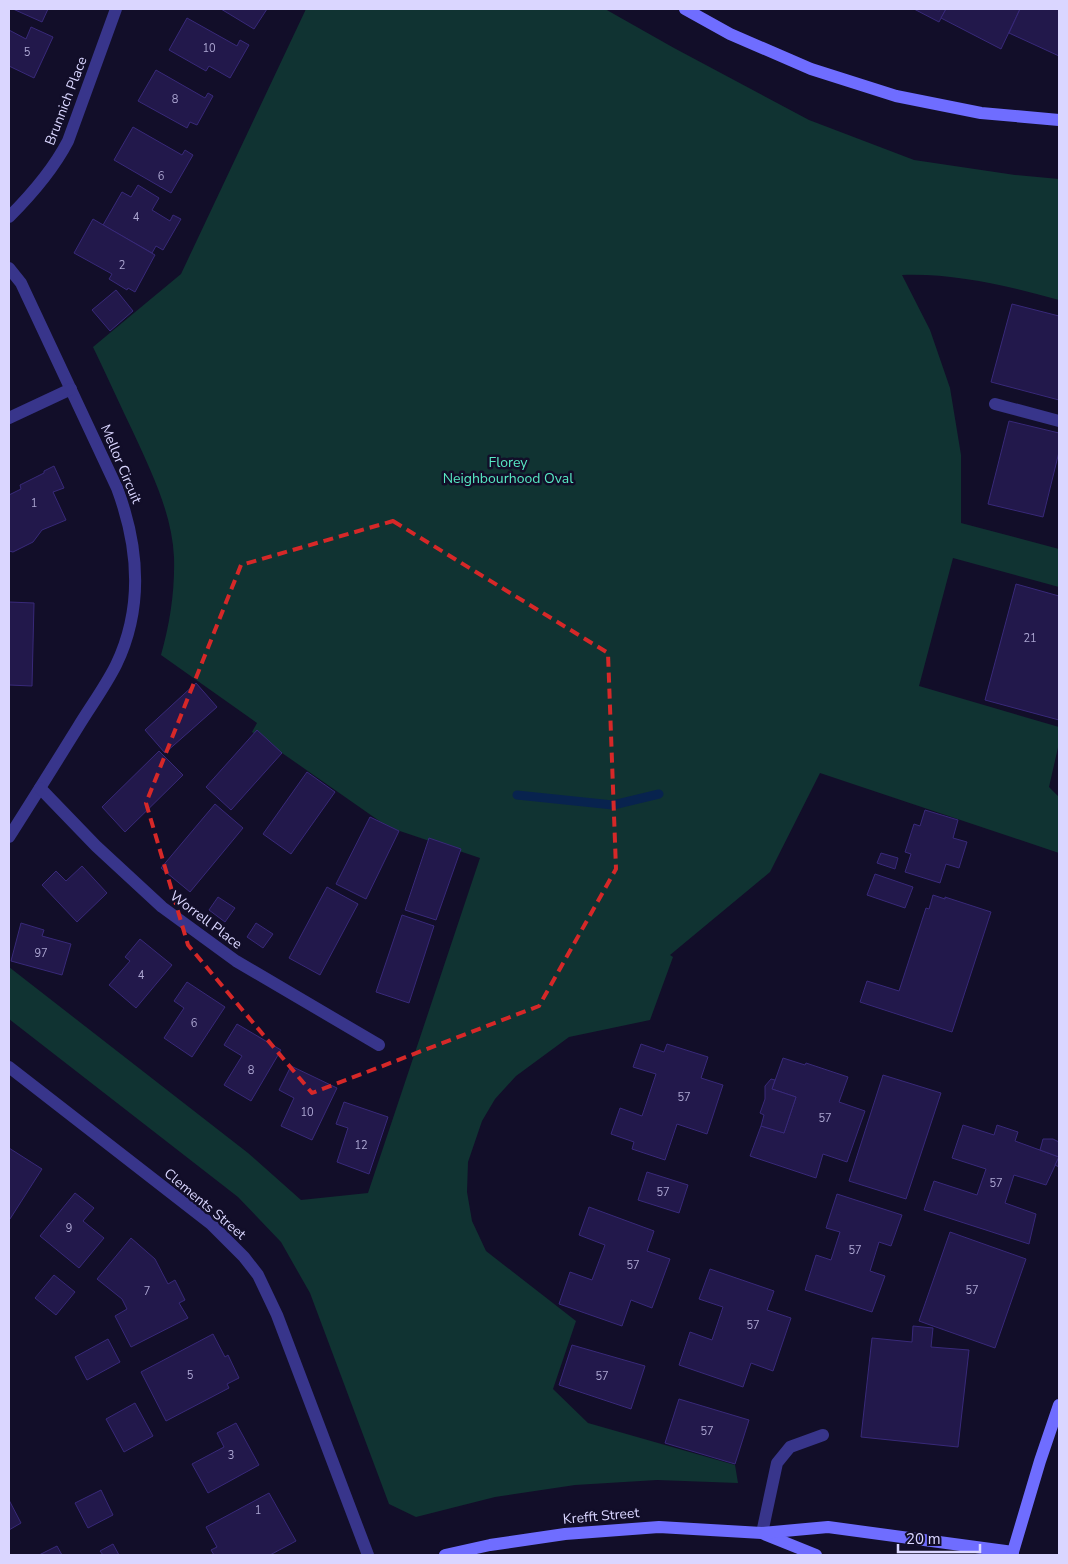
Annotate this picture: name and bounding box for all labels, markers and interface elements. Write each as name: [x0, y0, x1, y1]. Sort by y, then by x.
house number: 10: [202, 41, 216, 56]
house number: 5: [24, 45, 31, 60]
street label: Brunnich Place: [40, 54, 92, 148]
house number: 8: [172, 92, 179, 107]
house number: 6: [158, 169, 165, 184]
house number: 4: [133, 210, 140, 225]
house number: 2: [119, 258, 125, 273]
street label: Mellor Circuit: [96, 422, 146, 507]
park label: Florey Neighbourhood Oval: [443, 453, 574, 488]
house number: 1: [31, 496, 37, 511]
house number: 21: [1023, 631, 1037, 646]
street label: Worrell Place: [166, 887, 246, 953]
house number: 97: [34, 946, 48, 961]
house number: 4: [138, 968, 145, 983]
house number: 6: [191, 1016, 198, 1031]
house number: 8: [248, 1063, 255, 1078]
house number: 57: [677, 1090, 691, 1105]
house number: 10: [300, 1105, 314, 1120]
house number: 57: [818, 1111, 832, 1126]
house number: 12: [354, 1138, 368, 1153]
street label: Clements Street: [160, 1164, 250, 1244]
house number: 57: [989, 1176, 1003, 1191]
house number: 57: [656, 1185, 670, 1200]
house number: 9: [66, 1221, 72, 1236]
house number: 57: [848, 1243, 862, 1258]
house number: 57: [626, 1258, 640, 1273]
house number: 57: [965, 1283, 979, 1298]
house number: 7: [144, 1284, 150, 1299]
house number: 57: [746, 1318, 760, 1333]
house number: 5: [187, 1368, 194, 1383]
house number: 57: [595, 1369, 609, 1384]
house number: 57: [700, 1424, 714, 1439]
house number: 3: [228, 1448, 234, 1463]
house number: 1: [255, 1503, 261, 1518]
street label: Krefft Street: [562, 1503, 640, 1529]
scale bar: [898, 1522, 980, 1554]
text: 20 m: [906, 1529, 941, 1549]

